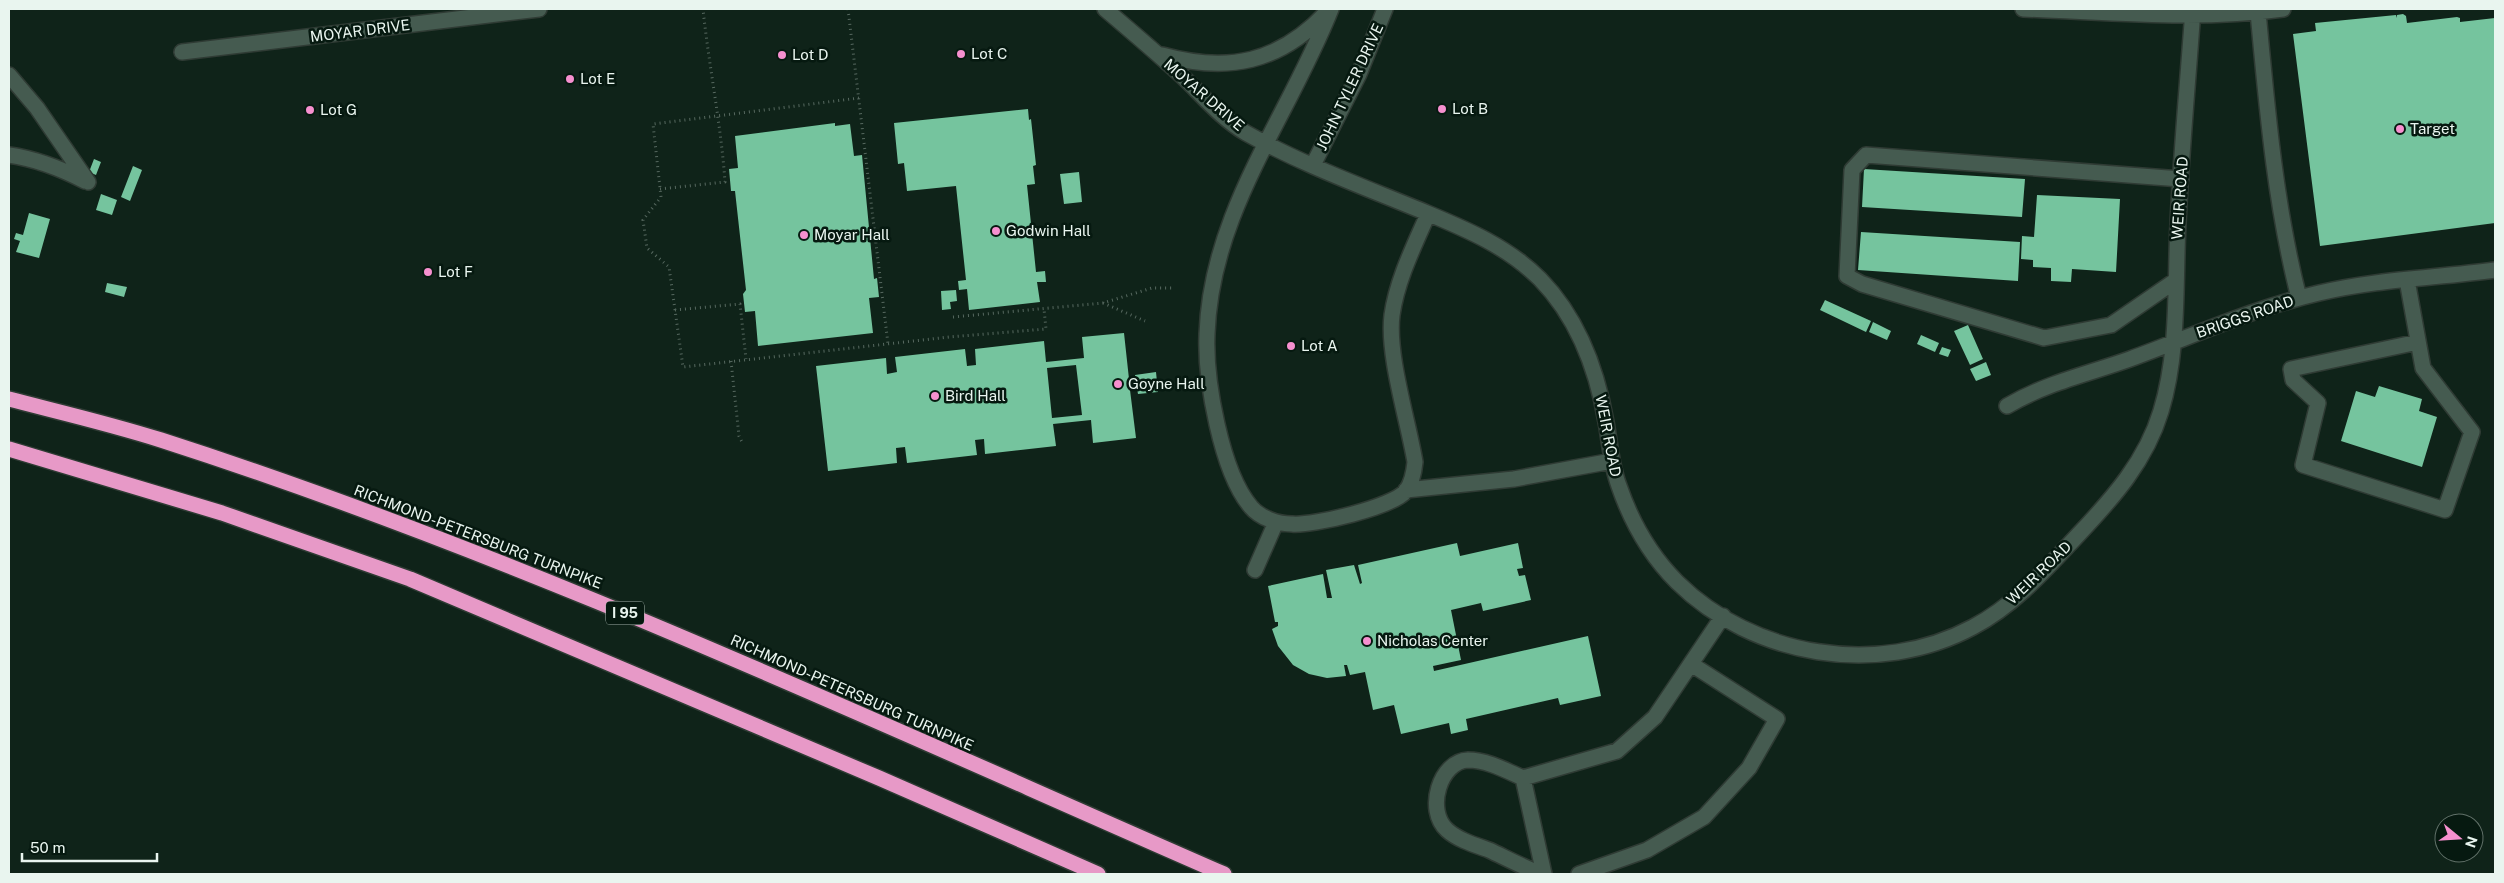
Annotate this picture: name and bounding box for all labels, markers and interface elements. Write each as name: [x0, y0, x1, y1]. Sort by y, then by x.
street label: MOYAR DRIVE: [309, 16, 411, 45]
street label: JOHN TYLER DRIVE: [1313, 21, 1386, 153]
place label: Lot C: [971, 45, 1007, 62]
place label: Lot D: [792, 46, 828, 63]
marker: Lot C: [955, 48, 967, 60]
marker: Lot D: [776, 49, 788, 61]
street label: MOYAR DRIVE: [1161, 55, 1248, 134]
place label: Lot E: [580, 70, 615, 87]
marker: Lot E: [564, 73, 576, 85]
place label: Lot B: [1452, 100, 1488, 117]
place label: Lot G: [320, 101, 357, 118]
marker: Lot B: [1436, 103, 1448, 115]
marker: Lot G: [304, 104, 316, 116]
place label: Target: [2410, 120, 2455, 137]
marker: Target: [2394, 123, 2406, 135]
street label: WEIR ROAD: [2168, 156, 2191, 240]
place label: Godwin Hall: [1006, 222, 1091, 239]
marker: Godwin Hall: [990, 225, 1002, 237]
place label: Moyar Hall: [814, 226, 890, 243]
marker: Moyar Hall: [798, 229, 810, 241]
place label: Lot F: [438, 263, 473, 280]
marker: Lot F: [422, 266, 434, 278]
street label: BRIGGS ROAD: [2194, 292, 2296, 341]
place label: Lot A: [1301, 337, 1338, 354]
marker: Lot A: [1285, 340, 1297, 352]
place label: Goyne Hall: [1128, 375, 1205, 392]
marker: Goyne Hall: [1112, 378, 1124, 390]
place label: Bird Hall: [945, 387, 1006, 404]
marker: Bird Hall: [929, 390, 941, 402]
street label: WEIR ROAD: [1592, 393, 1625, 478]
street label: RICHMOND-PETERSBURG TURNPIKE: [352, 481, 605, 592]
street label: WEIR ROAD: [2003, 538, 2075, 608]
road number: I 95: [606, 602, 644, 624]
street label: RICHMOND-PETERSBURG TURNPIKE: [728, 631, 976, 754]
place label: Nicholas Center: [1377, 632, 1488, 649]
marker: Nicholas Center: [1361, 635, 1373, 647]
north arrow: [2434, 813, 2484, 863]
scale bar: [22, 830, 158, 862]
text: N: [2462, 834, 2481, 850]
text: 50 m: [30, 839, 65, 856]

